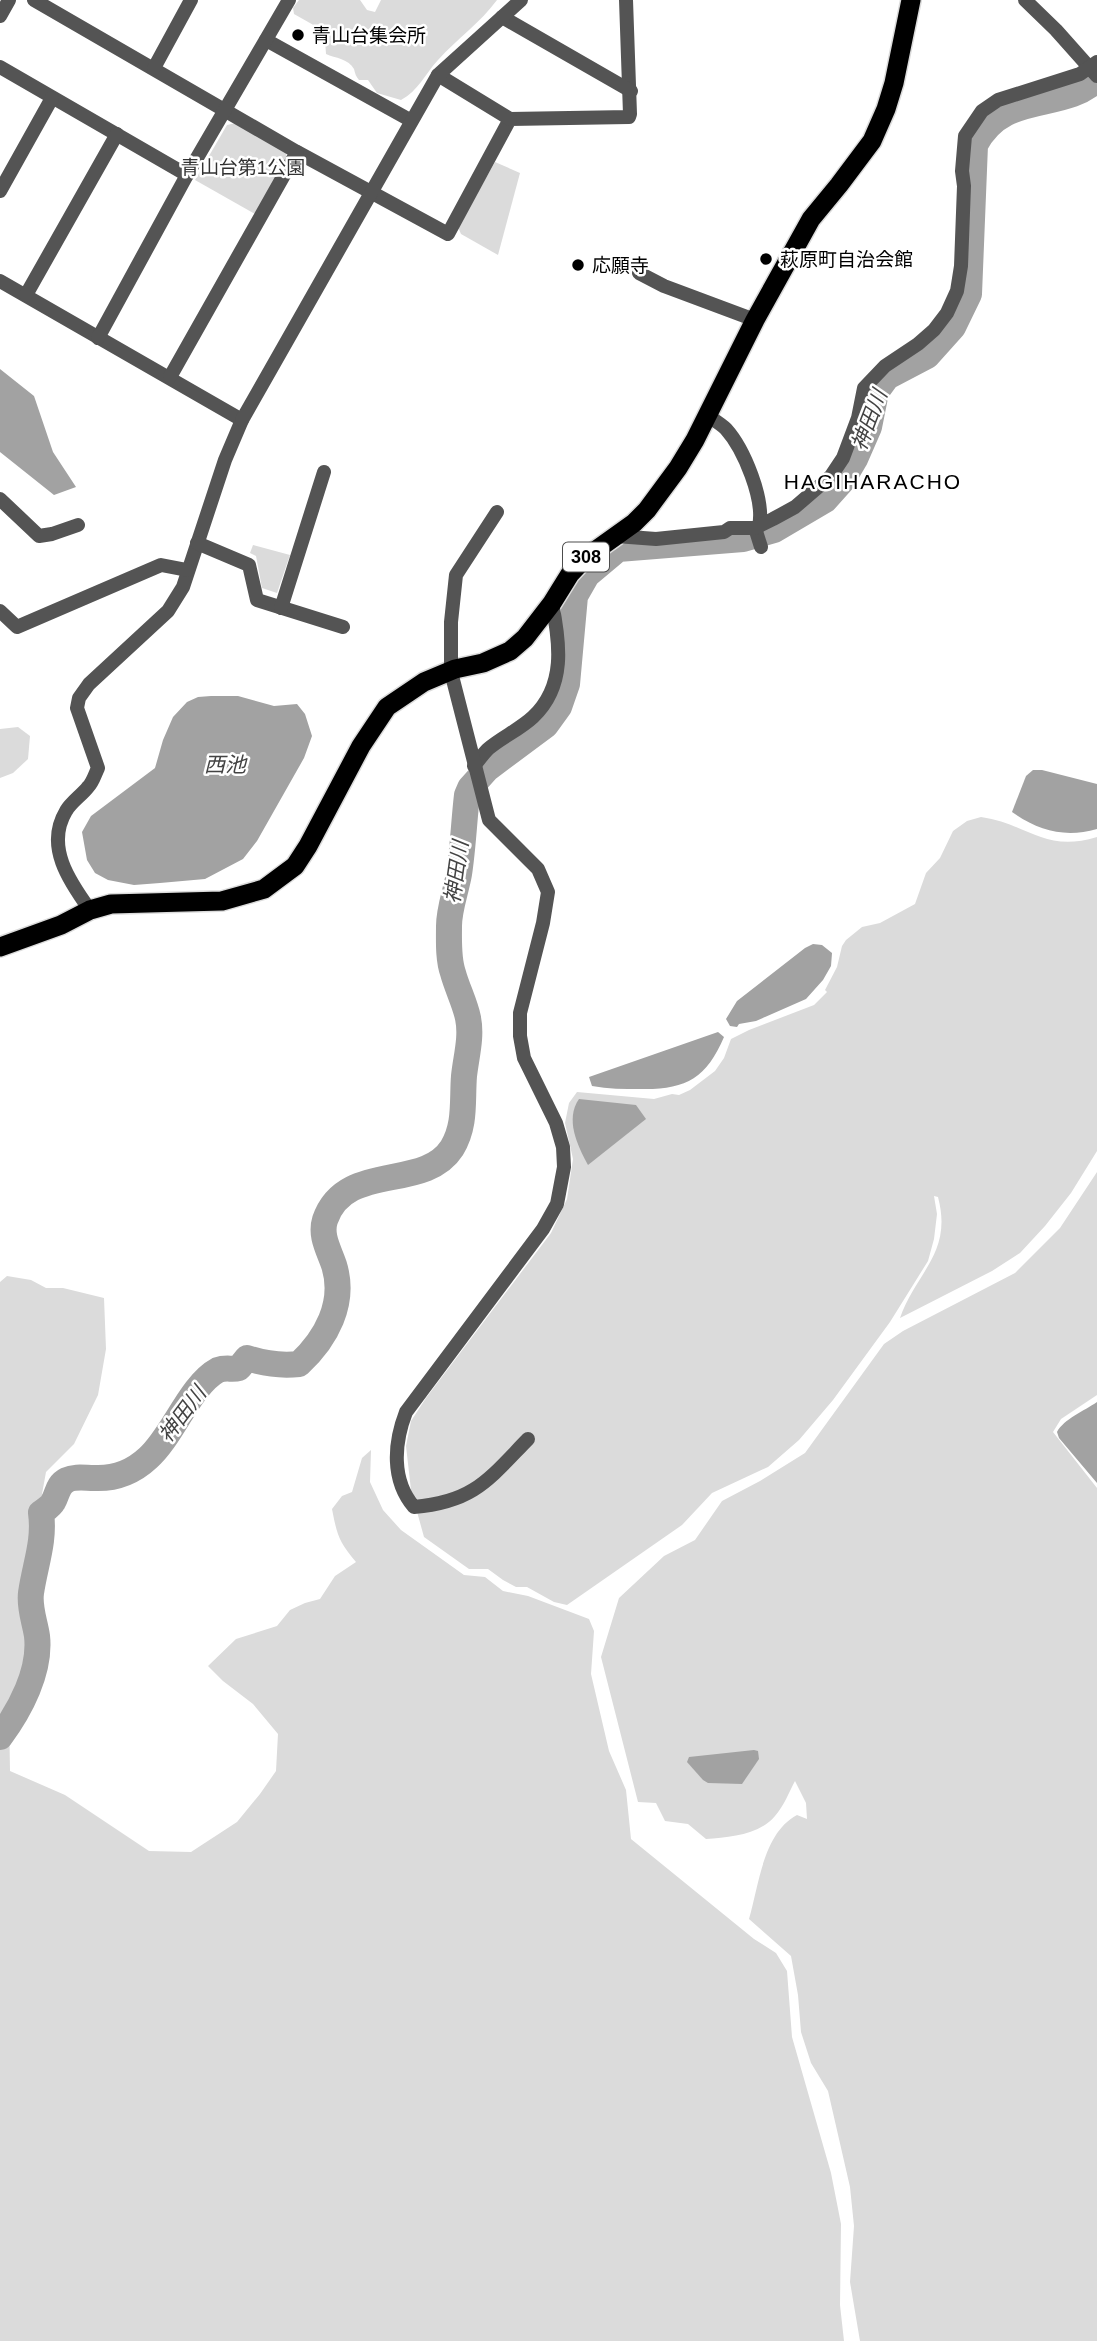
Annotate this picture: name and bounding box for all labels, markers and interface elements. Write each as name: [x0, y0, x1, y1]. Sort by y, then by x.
place label: 青山台集会所: [312, 25, 426, 46]
marker: 青山台集会所: [290, 27, 306, 43]
park label: 青山台第1公園: [181, 157, 305, 178]
place label: 萩原町自治会館: [780, 249, 913, 270]
marker: 萩原町自治会館: [758, 251, 774, 267]
place label: 応願寺: [592, 255, 649, 276]
marker: 応願寺: [570, 257, 586, 273]
water label: 神田川: [847, 385, 892, 454]
district label: HAGIHARACHO: [784, 470, 962, 493]
road number: 308: [563, 542, 609, 572]
water label: 西池: [204, 753, 248, 776]
water label: 神田川: [440, 837, 472, 905]
water label: 神田川: [154, 1380, 211, 1446]

